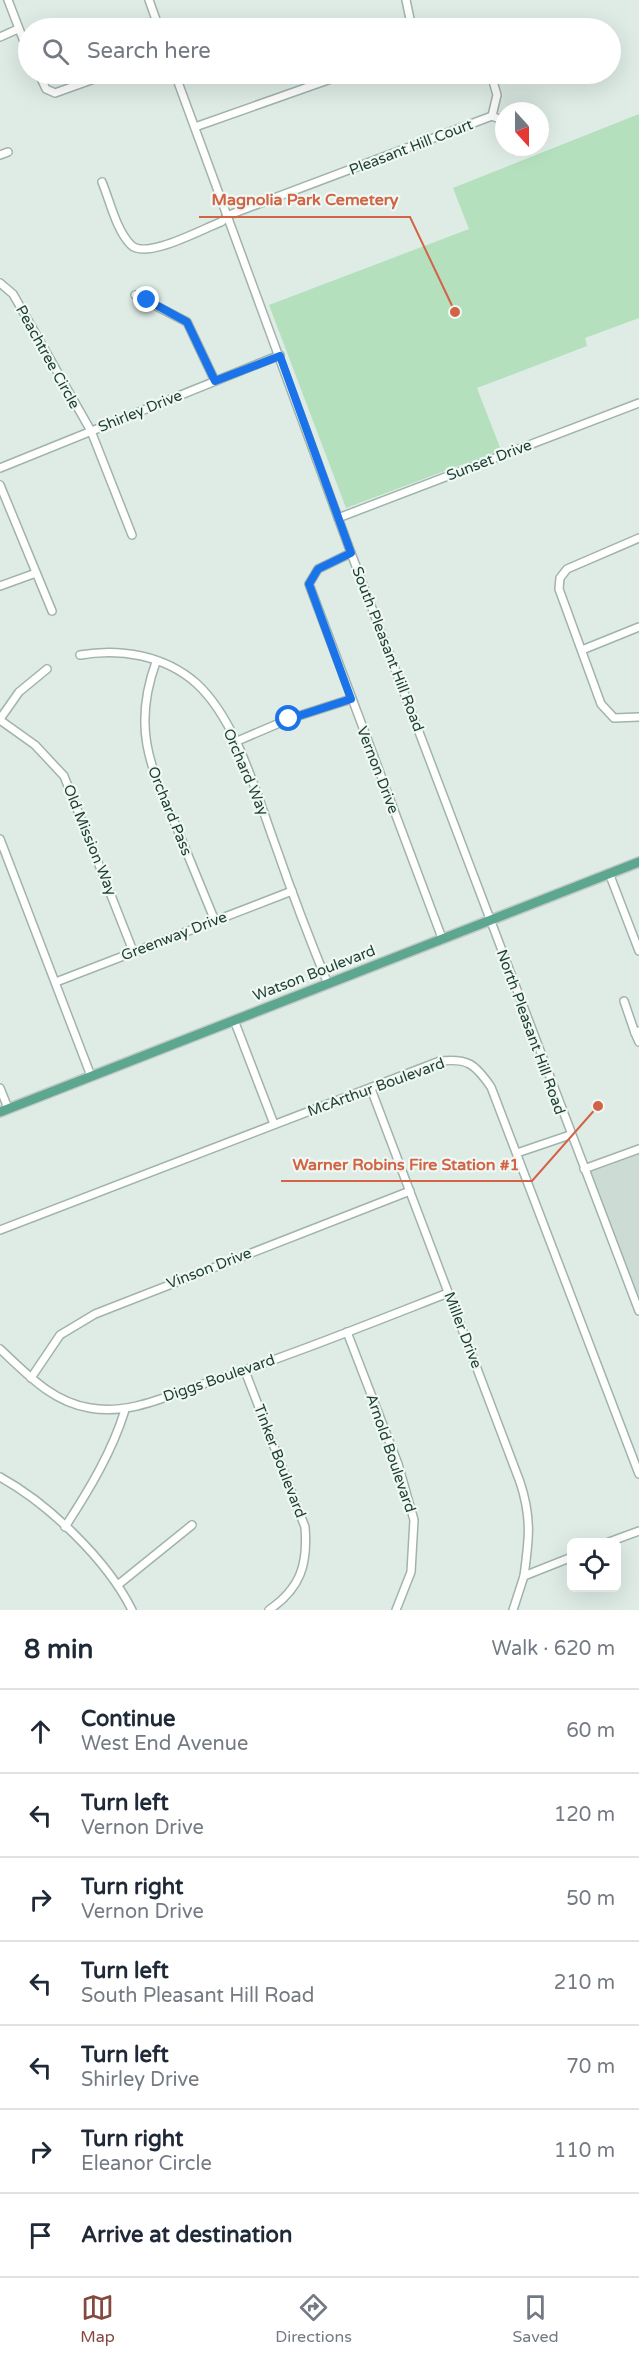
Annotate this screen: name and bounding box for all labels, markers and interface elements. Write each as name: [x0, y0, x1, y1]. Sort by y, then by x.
search box: [18, 18, 621, 84]
icon: search: [39, 35, 72, 68]
text: Search here: [87, 38, 211, 64]
north arrow: [495, 102, 549, 156]
street label: Pleasant Hill Court: [347, 115, 476, 179]
callout: Magnolia Park Cemetery: [199, 183, 410, 217]
text: Magnolia Park Cemetery: [212, 190, 399, 210]
route end: [133, 286, 159, 312]
street label: Peachtree Circle: [12, 302, 84, 412]
street label: Shirley Drive: [95, 386, 185, 436]
street label: Sunset Drive: [444, 436, 534, 484]
street label: South Pleasant Hill Road: [348, 564, 428, 734]
route start: [275, 705, 301, 731]
street label: Vernon Drive: [353, 724, 403, 816]
street label: Orchard Way: [220, 726, 272, 818]
street label: Orchard Pass: [144, 764, 196, 858]
street label: Old Mission Way: [59, 782, 121, 898]
street label: Greenway Drive: [119, 908, 229, 964]
street label: Watson Boulevard: [250, 941, 378, 1005]
street label: North Pleasant Hill Road: [493, 947, 569, 1117]
street label: McArthur Boulevard: [305, 1054, 447, 1120]
callout: Warner Robins Fire Station #1: [281, 1147, 532, 1181]
text: Warner Robins Fire Station #1: [292, 1155, 520, 1175]
street label: Vinson Drive: [164, 1244, 254, 1292]
street label: Miller Drive: [440, 1289, 486, 1371]
street label: Diggs Boulevard: [161, 1350, 277, 1406]
street label: Arnold Boulevard: [362, 1391, 420, 1515]
street label: Tinker Boulevard: [250, 1402, 310, 1520]
map controls: [567, 1538, 621, 1592]
button: locate: [567, 1538, 621, 1592]
text: 8 min: [24, 1634, 93, 1665]
text: Walk · 620 m: [492, 1637, 615, 1661]
text: Continue: [81, 1706, 176, 1732]
icon: ahead: [24, 1715, 57, 1748]
text: 60 m: [566, 1719, 615, 1743]
text: West End Avenue: [81, 1732, 248, 1756]
text: Turn left: [81, 1790, 169, 1816]
icon: left: [24, 1799, 57, 1832]
text: 120 m: [554, 1803, 615, 1827]
text: Vernon Drive: [81, 1816, 204, 1840]
text: Turn right: [81, 1874, 183, 1900]
icon: right: [24, 1883, 57, 1916]
text: 50 m: [566, 1887, 615, 1911]
text: Vernon Drive: [81, 1900, 204, 1924]
text: Turn left: [81, 1958, 169, 1984]
icon: left: [24, 1967, 57, 2000]
text: 210 m: [554, 1971, 615, 1995]
text: South Pleasant Hill Road: [81, 1984, 314, 2008]
text: Turn left: [81, 2042, 169, 2068]
icon: left: [24, 2051, 57, 2084]
text: 70 m: [566, 2055, 615, 2079]
text: Shirley Drive: [81, 2068, 199, 2092]
text: Turn right: [81, 2126, 183, 2152]
icon: right: [24, 2135, 57, 2168]
text: 110 m: [554, 2139, 615, 2163]
text: Eleanor Circle: [81, 2152, 212, 2176]
icon: arrive: [24, 2219, 57, 2252]
text: Arrive at destination: [81, 2222, 292, 2248]
tab: Map: [80, 2291, 115, 2347]
tab: Directions: [275, 2291, 352, 2347]
tab: Saved: [512, 2291, 559, 2347]

